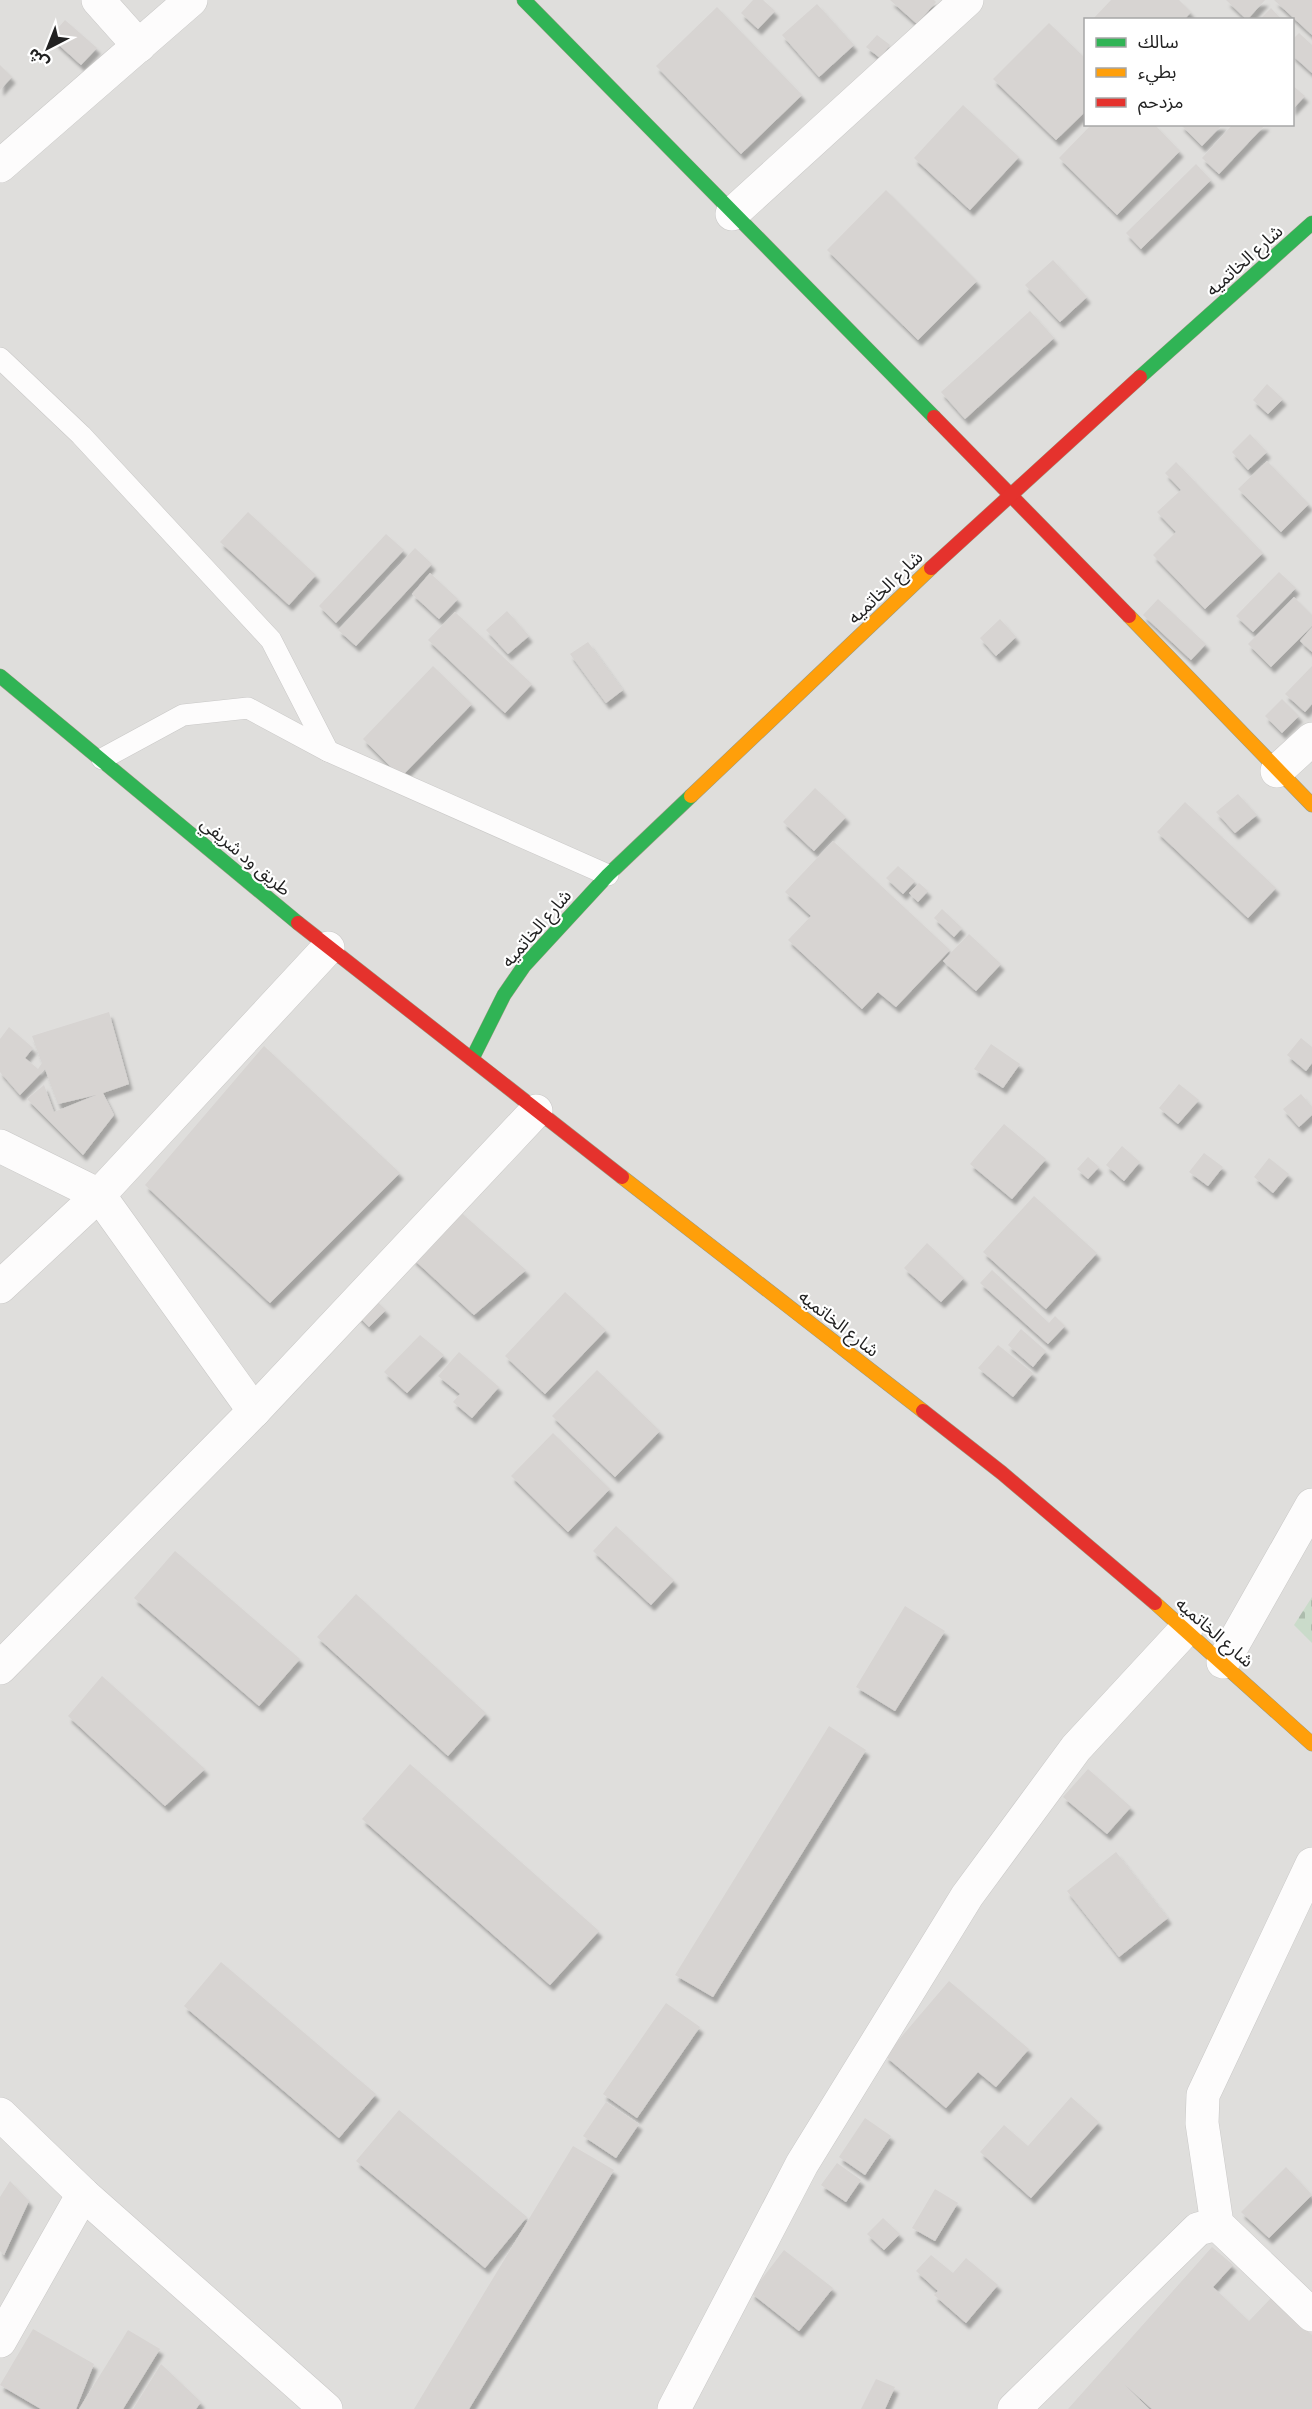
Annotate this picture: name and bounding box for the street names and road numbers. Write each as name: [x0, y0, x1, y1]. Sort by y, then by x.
street label: شارع الخاتميه: [1201, 219, 1289, 303]
street label: شارع الخاتميه: [843, 545, 930, 631]
street label: طريق ود شريفي: [195, 811, 296, 902]
street label: شارع الخاتميه: [496, 884, 578, 974]
street label: شارع الخاتميه: [792, 1284, 884, 1364]
street label: شارع الخاتميه: [1169, 1592, 1259, 1674]

